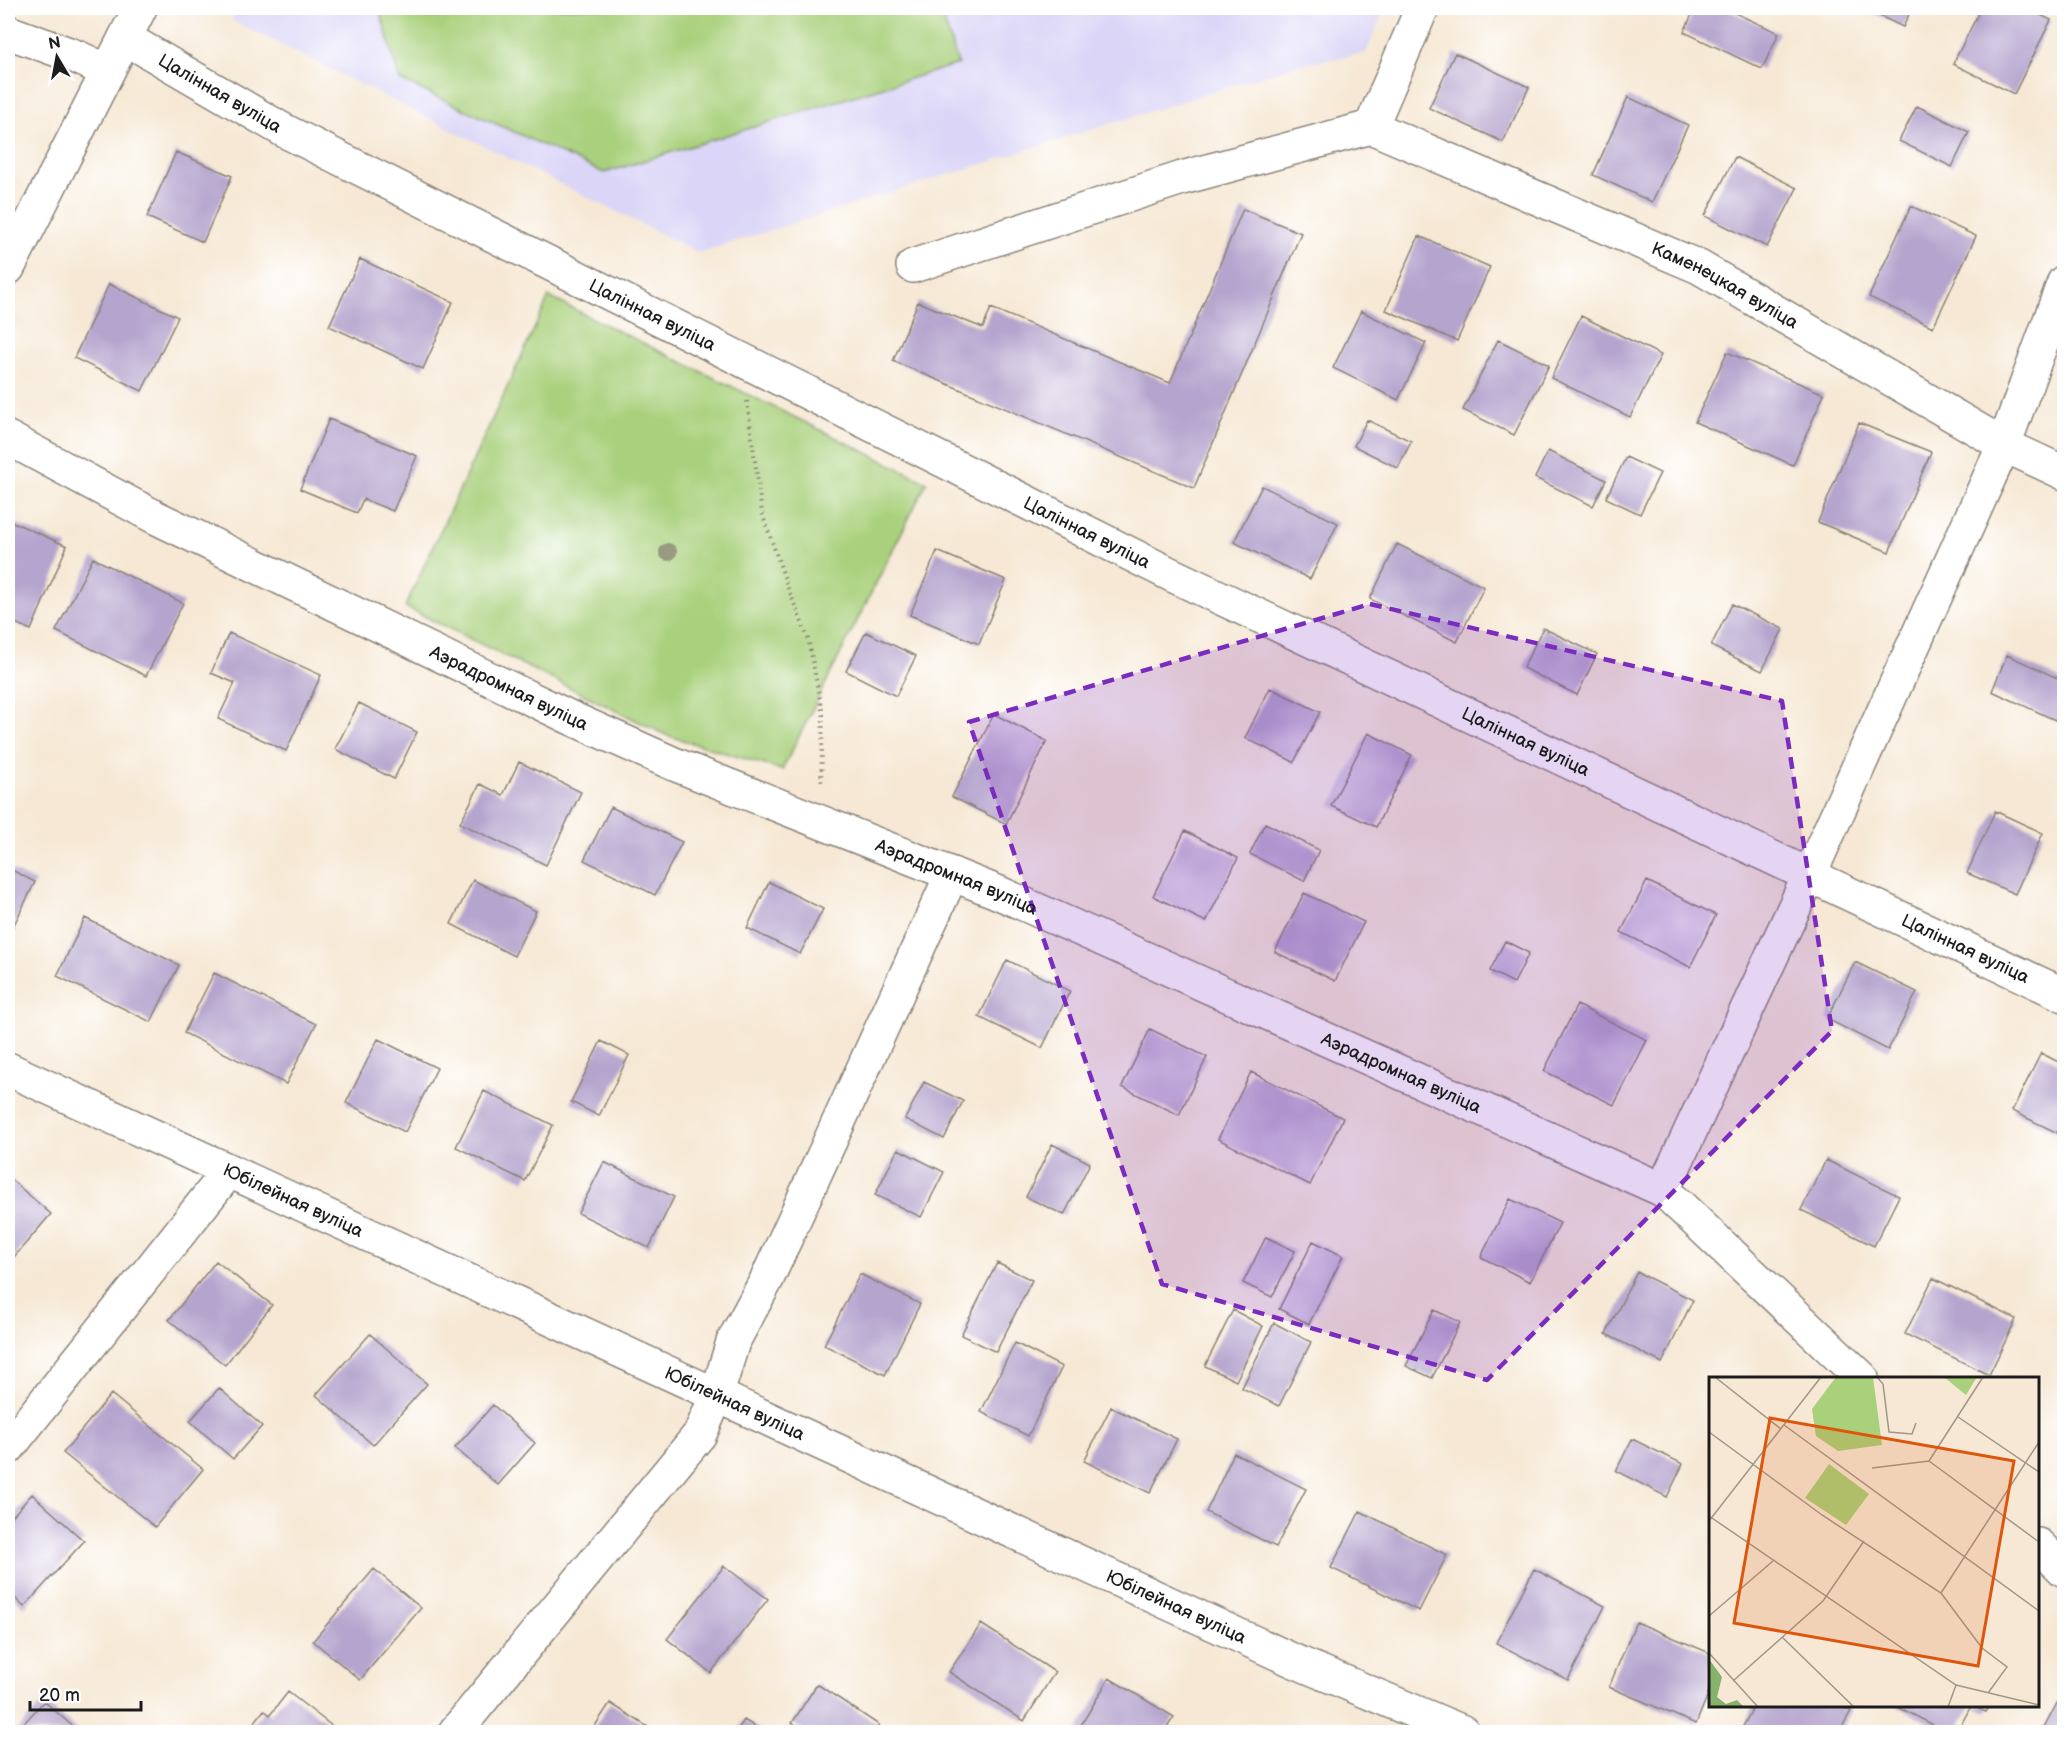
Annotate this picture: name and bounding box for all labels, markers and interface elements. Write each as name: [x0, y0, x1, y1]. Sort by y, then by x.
north arrow: [27, 27, 87, 87]
text: N: [47, 33, 62, 54]
street label: Цалінная вуліца: [155, 49, 286, 137]
street label: Каменецкая вуліца: [1649, 238, 1802, 333]
street label: Цалінная вуліца: [586, 275, 719, 356]
street label: Цалінная вуліца: [1020, 492, 1154, 573]
street label: Аэрадромная вуліца: [426, 641, 592, 735]
street label: Цалінная вуліца: [1459, 702, 1593, 781]
street label: Аэрадромная вуліца: [872, 834, 1041, 919]
street label: Цалінная вуліца: [1898, 910, 2033, 988]
street label: Аэрадромная вуліца: [1317, 1028, 1485, 1118]
street label: Юбілейная вуліца: [220, 1159, 367, 1242]
street label: Юбілейная вуліца: [661, 1362, 808, 1445]
inset map: [1709, 1377, 2039, 1707]
street label: Юбілейная вуліца: [1103, 1565, 1250, 1648]
scale bar: [30, 1674, 141, 1712]
text: 20 m: [39, 1685, 80, 1706]

